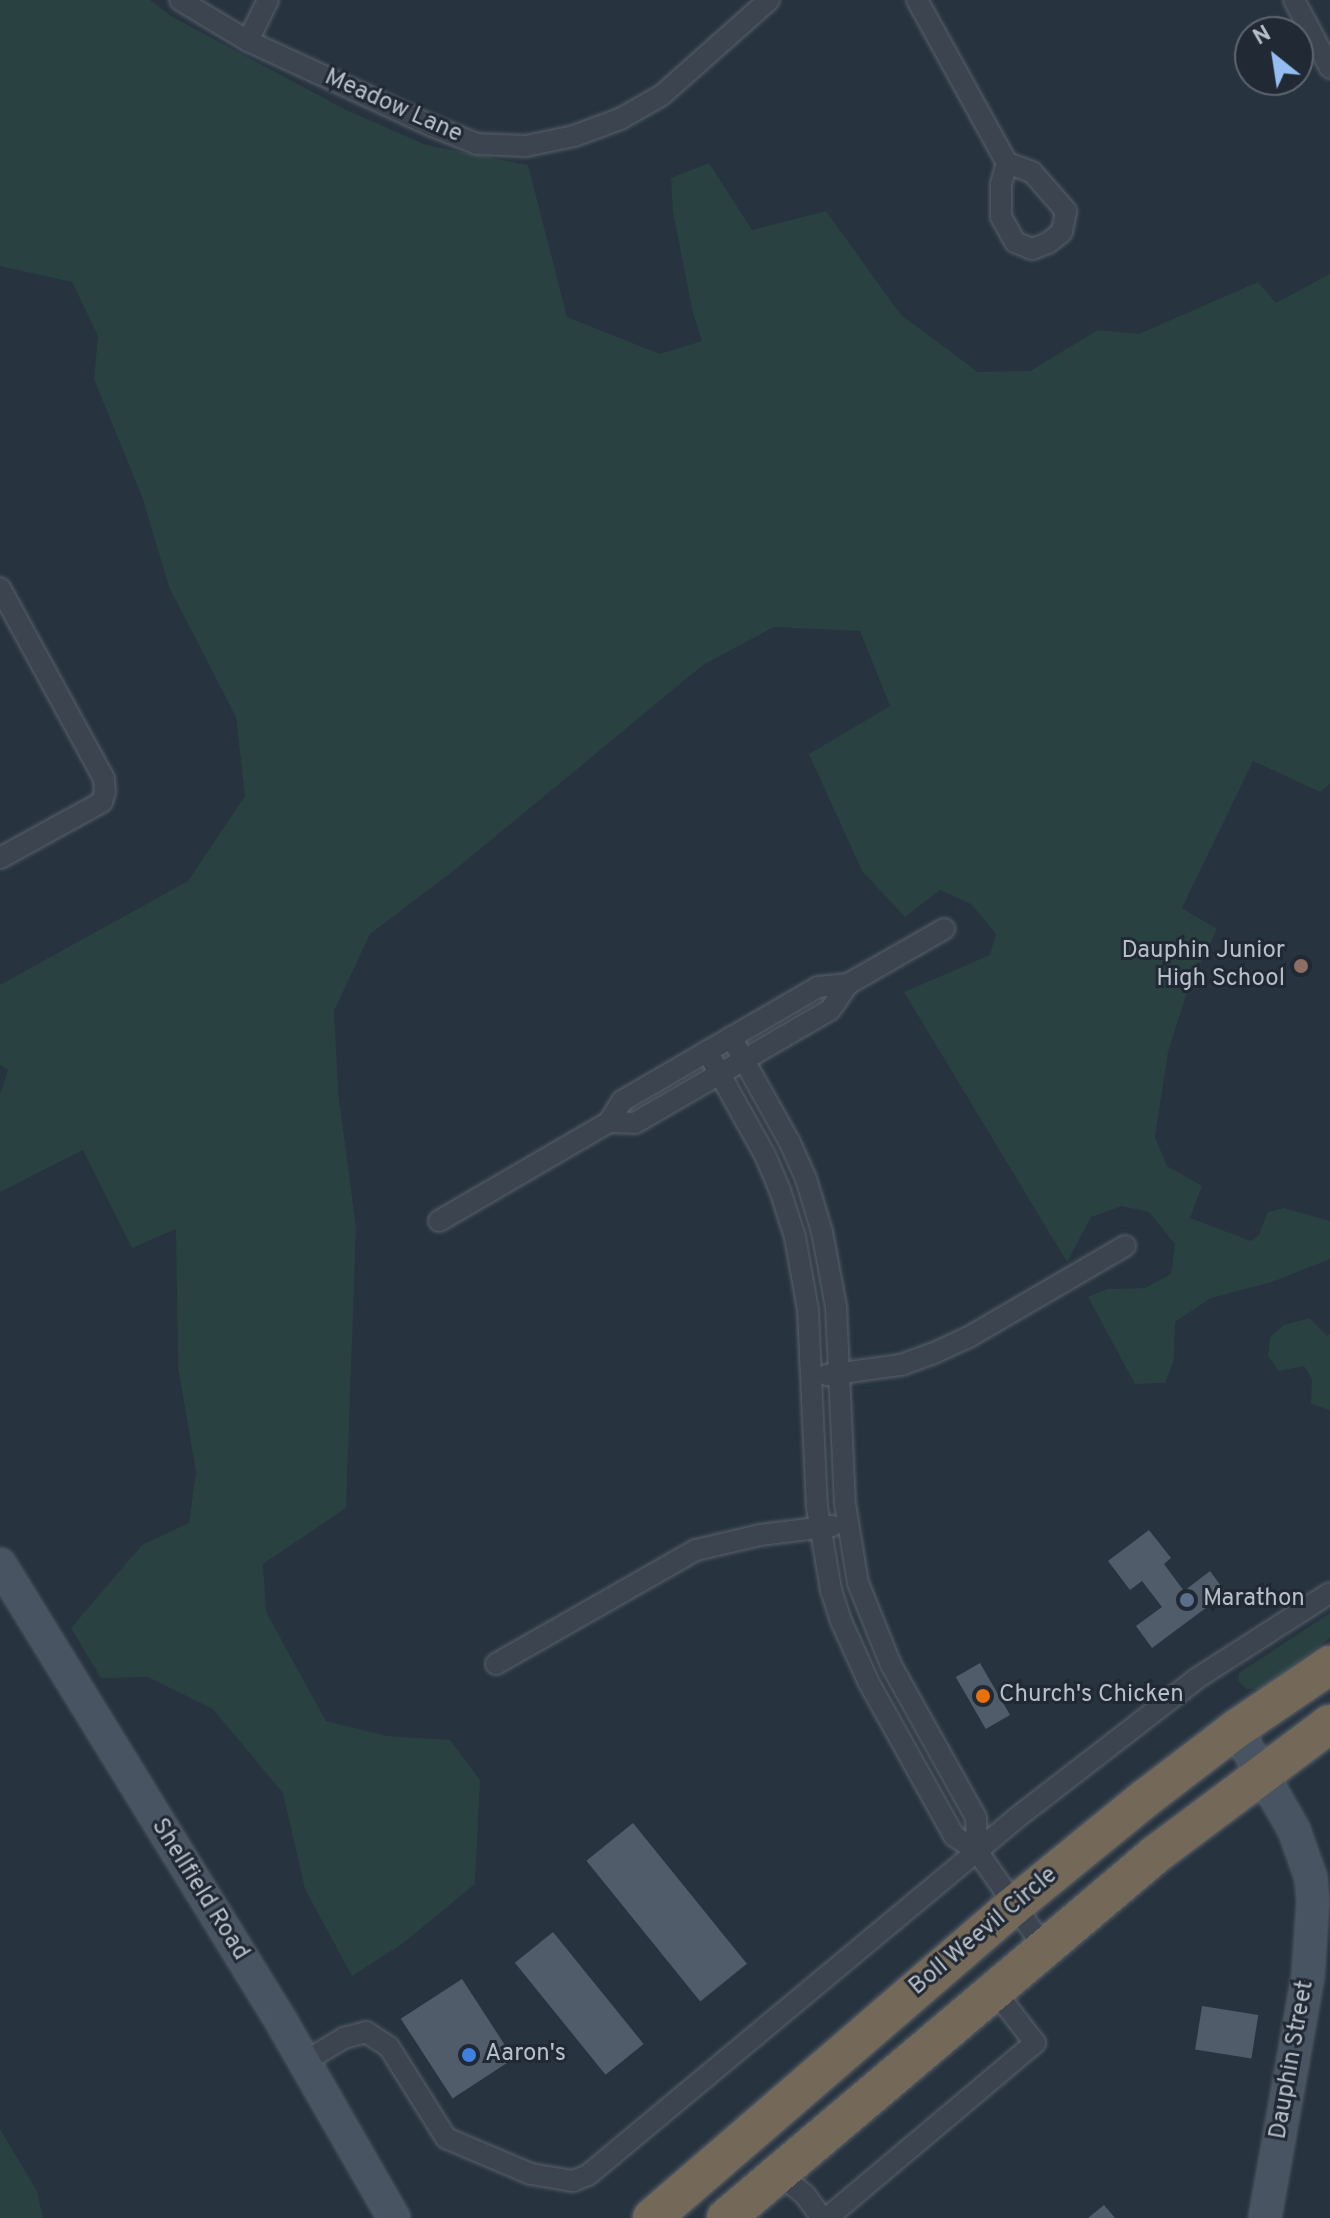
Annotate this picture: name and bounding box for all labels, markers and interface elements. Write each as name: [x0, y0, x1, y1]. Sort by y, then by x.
north arrow: [1234, 16, 1314, 96]
text: N: [1249, 21, 1276, 52]
street label: Meadow Lane: [320, 64, 466, 150]
place label: Dauphin Junior High School: [1121, 938, 1285, 994]
marker: Dauphin Junior High School: [1292, 957, 1310, 975]
place label: Marathon: [1203, 1586, 1305, 1614]
marker: Marathon: [1178, 1591, 1196, 1609]
place label: Church's Chicken: [999, 1682, 1184, 1710]
marker: Church's Chicken: [974, 1687, 992, 1705]
street label: Shellfield Road: [144, 1814, 254, 1966]
street label: Boll Weevil Circle: [904, 1862, 1064, 2002]
street label: Dauphin Street: [1265, 1978, 1321, 2142]
place label: Aaron's: [485, 2041, 566, 2069]
marker: Aaron's: [460, 2046, 478, 2064]

